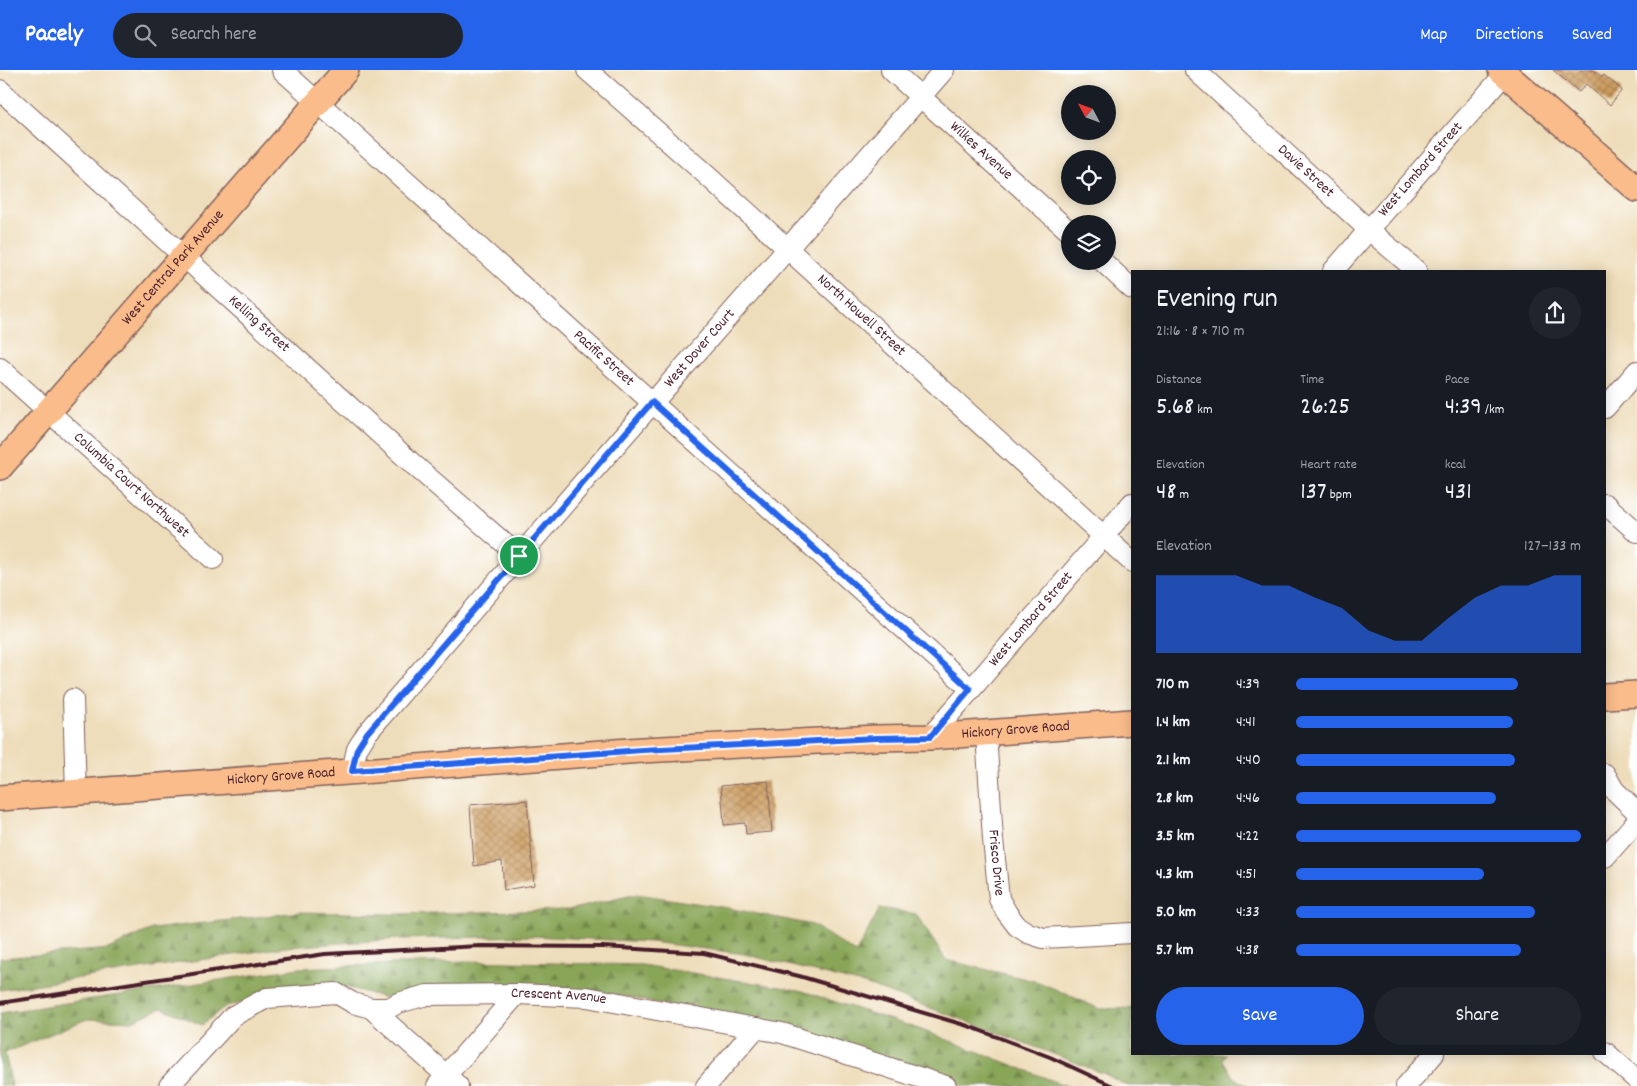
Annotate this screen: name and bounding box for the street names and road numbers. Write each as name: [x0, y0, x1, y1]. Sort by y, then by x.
street label: Wilkes Avenue: [944, 117, 1018, 186]
street label: West Lombard Street: [1373, 117, 1469, 222]
street label: Davie Street: [1272, 140, 1339, 204]
street label: West Central Park Avenue: [117, 205, 230, 331]
street label: North Howell Street: [812, 269, 911, 362]
street label: Kelling Street: [223, 290, 295, 359]
street label: West Dover Court: [659, 304, 741, 393]
street label: Pacific Street: [568, 325, 639, 392]
street label: Columbia Court Northwest: [68, 427, 194, 544]
street label: West Lombard Street: [984, 567, 1079, 672]
street label: Hickory Grove Road: [961, 716, 1071, 746]
street label: Hickory Grove Road: [226, 762, 336, 792]
street label: Frisco Drive: [981, 829, 1010, 897]
street label: Crescent Avenue: [511, 983, 609, 1011]

